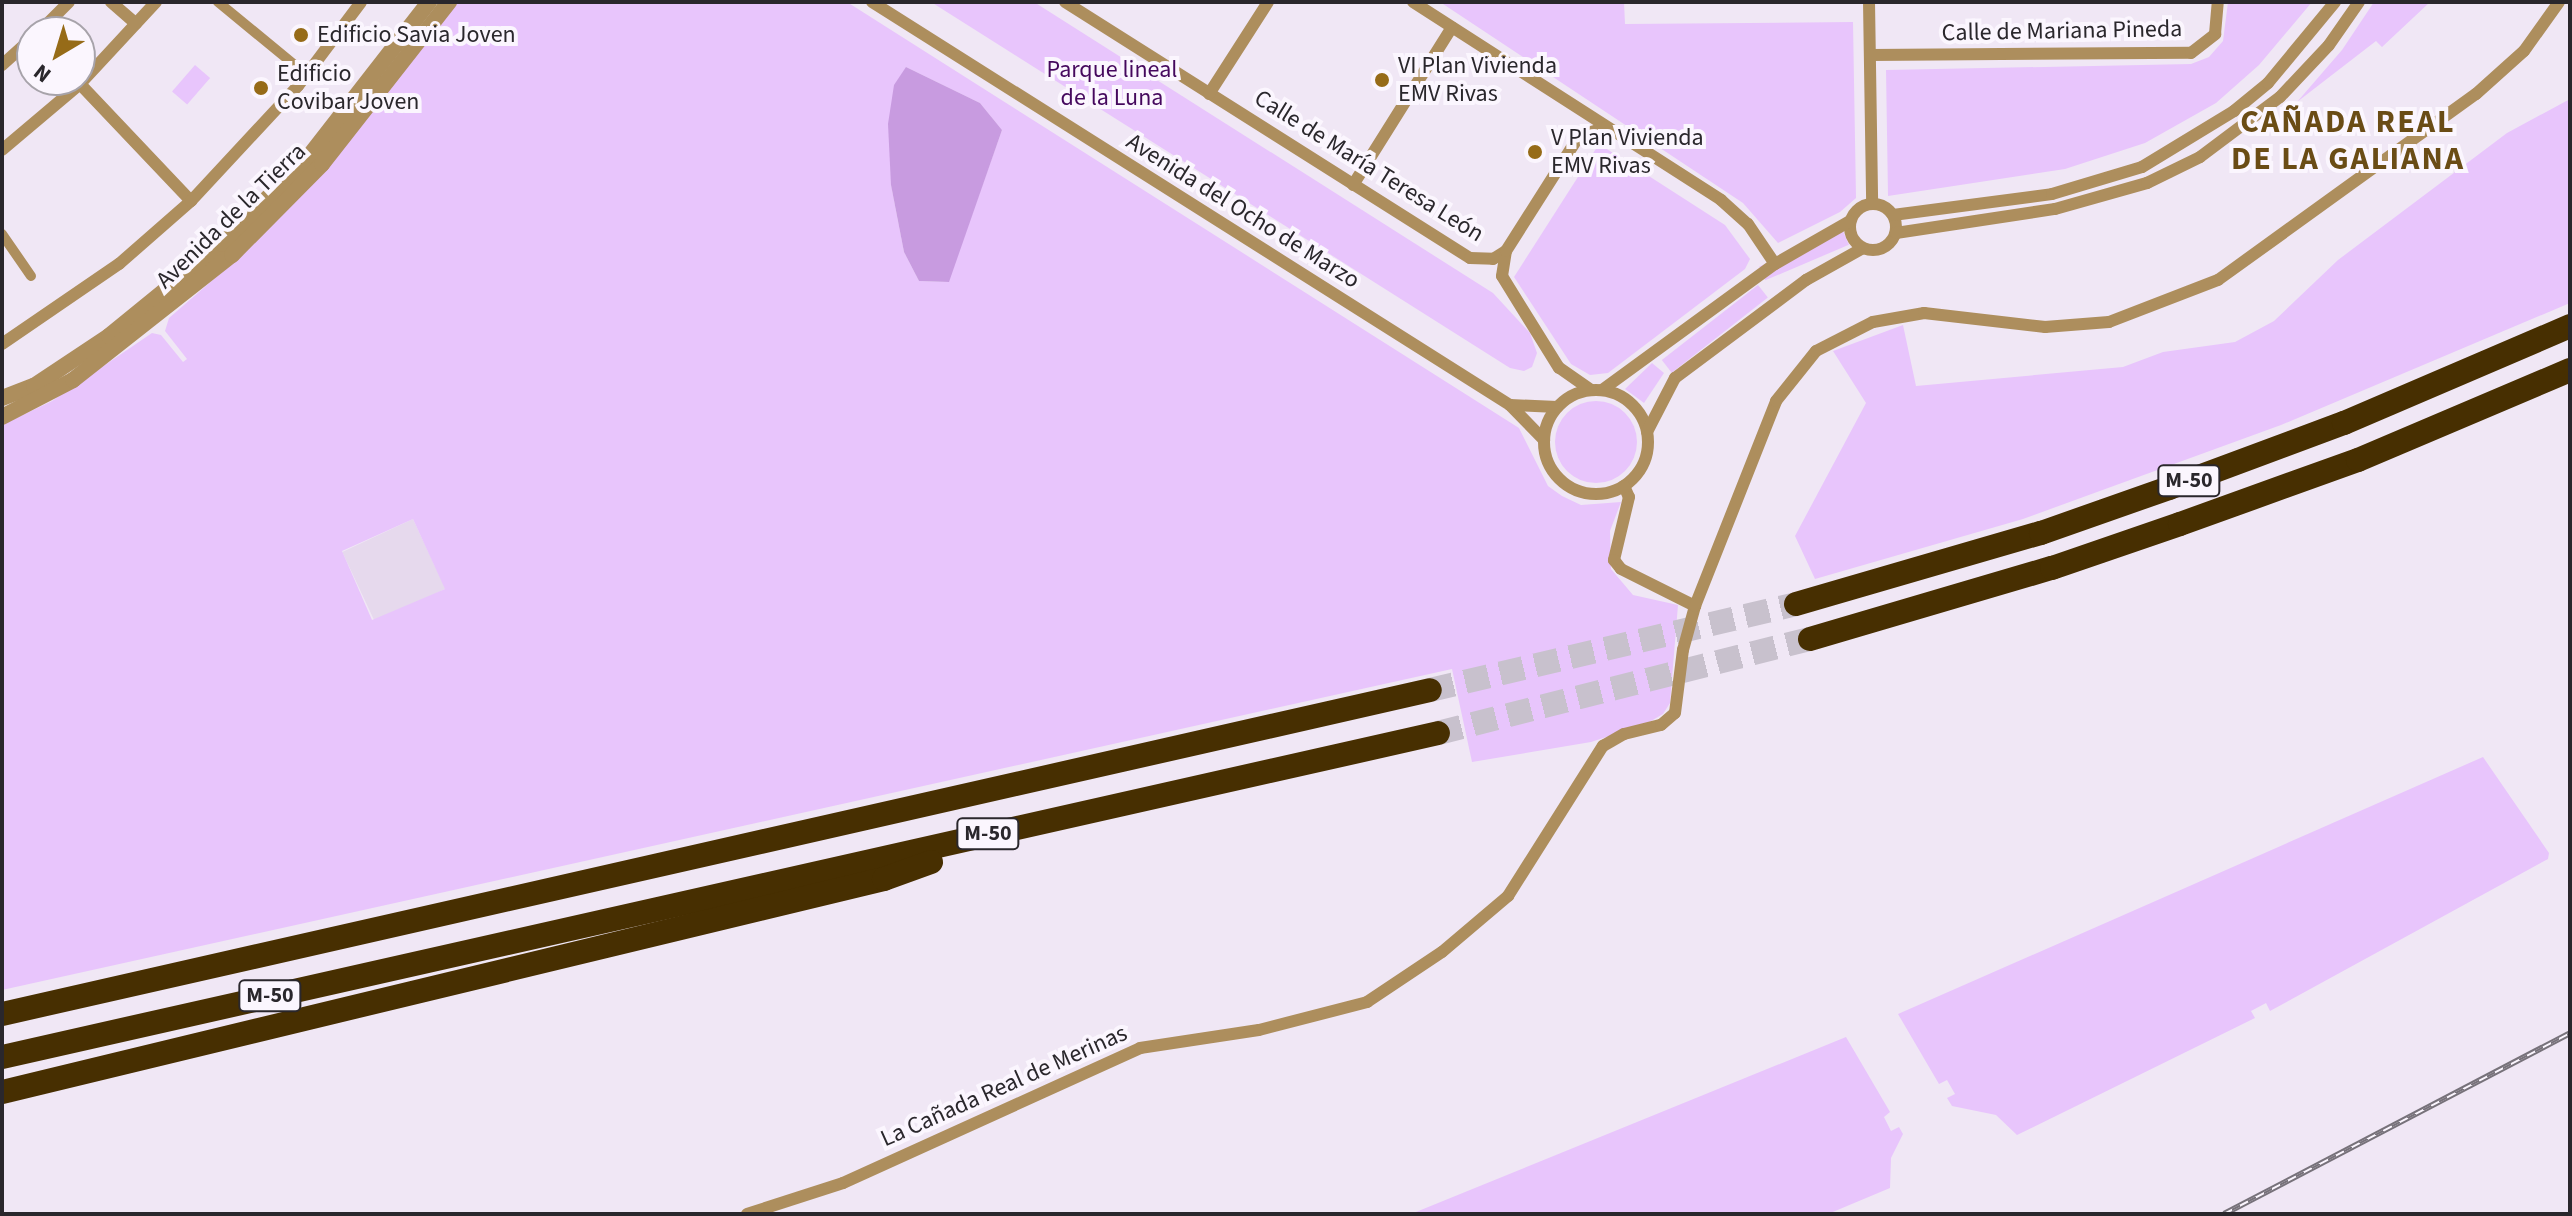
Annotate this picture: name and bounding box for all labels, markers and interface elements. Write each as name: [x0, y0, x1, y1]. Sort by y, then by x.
street label: Calle de Mariana Pineda: [1941, 15, 2183, 47]
north arrow: [16, 16, 96, 96]
place label: Edificio Savia Joven: [317, 21, 516, 49]
marker: Edificio Savia Joven: [292, 26, 310, 44]
place label: VI Plan Vivienda EMV Rivas: [1398, 52, 1557, 108]
text: N: [27, 56, 58, 90]
park label: Parque lineal de la Luna: [1047, 56, 1177, 112]
place label: Edificio Covibar Joven: [277, 60, 419, 116]
marker: VI Plan Vivienda EMV Rivas: [1373, 71, 1391, 89]
marker: Edificio Covibar Joven: [252, 79, 270, 97]
street label: Calle de María Teresa León: [1249, 84, 1489, 248]
district label: CAÑADA REAL DE LA GALIANA: [2231, 104, 2465, 179]
place label: V Plan Vivienda EMV Rivas: [1551, 124, 1704, 180]
street label: Avenida del Ocho de Marzo: [1121, 127, 1365, 295]
street label: Avenida de la Tierra: [150, 137, 312, 295]
marker: V Plan Vivienda EMV Rivas: [1526, 143, 1544, 161]
road number: M-50: [2157, 463, 2221, 499]
road number: M-50: [956, 816, 1020, 852]
road number: M-50: [238, 978, 302, 1014]
street label: La Cañada Real de Merinas: [876, 1019, 1132, 1153]

